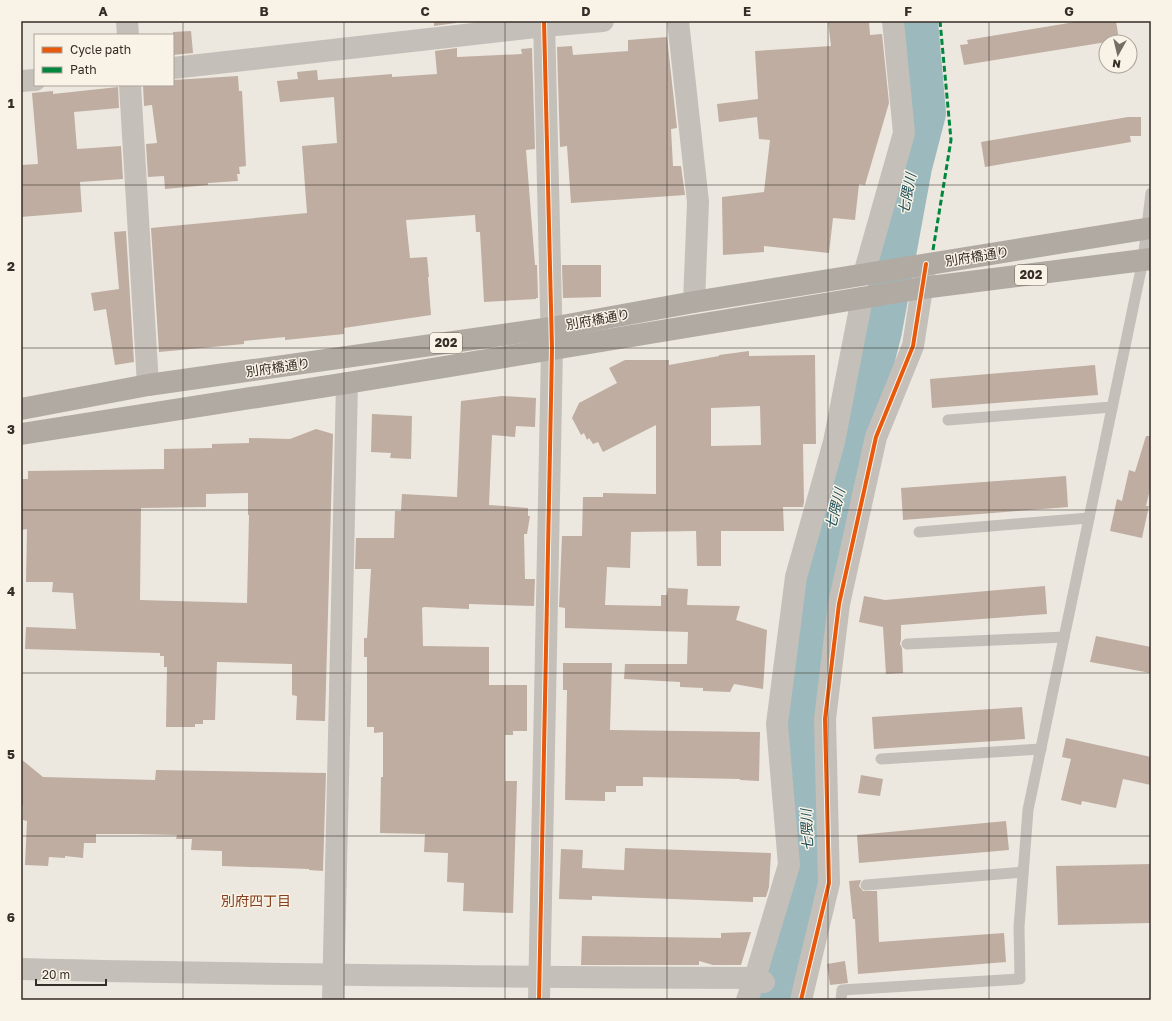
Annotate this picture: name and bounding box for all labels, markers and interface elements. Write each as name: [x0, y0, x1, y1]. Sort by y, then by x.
text: A: [98, 3, 108, 19]
text: B: [259, 3, 269, 19]
text: C: [420, 3, 430, 19]
text: D: [581, 3, 591, 19]
text: E: [743, 3, 751, 19]
text: F: [904, 3, 912, 19]
text: G: [1064, 3, 1074, 19]
legend: [34, 34, 174, 86]
north arrow: [1098, 34, 1138, 74]
text: Cycle path: [70, 42, 131, 57]
text: N: [1111, 57, 1122, 71]
text: Path: [70, 62, 97, 77]
text: 1: [8, 95, 15, 111]
water label: 七隈川: [894, 170, 919, 216]
street label: 別府橋通り: [944, 243, 1010, 269]
text: 2: [7, 258, 15, 274]
road number: 202: [1015, 265, 1047, 285]
street label: 別府橋通り: [565, 305, 631, 333]
road number: 202: [430, 333, 462, 353]
street label: 別府橋通り: [245, 355, 311, 379]
text: 3: [7, 421, 15, 437]
water label: 七隈川: [821, 485, 848, 531]
text: 4: [7, 583, 15, 599]
text: 5: [7, 746, 15, 762]
water label: 七隈川: [797, 807, 816, 851]
district label: 別府四丁目: [221, 892, 291, 909]
text: 6: [7, 909, 15, 925]
scale bar: [36, 961, 106, 987]
text: 20 m: [42, 967, 70, 982]

